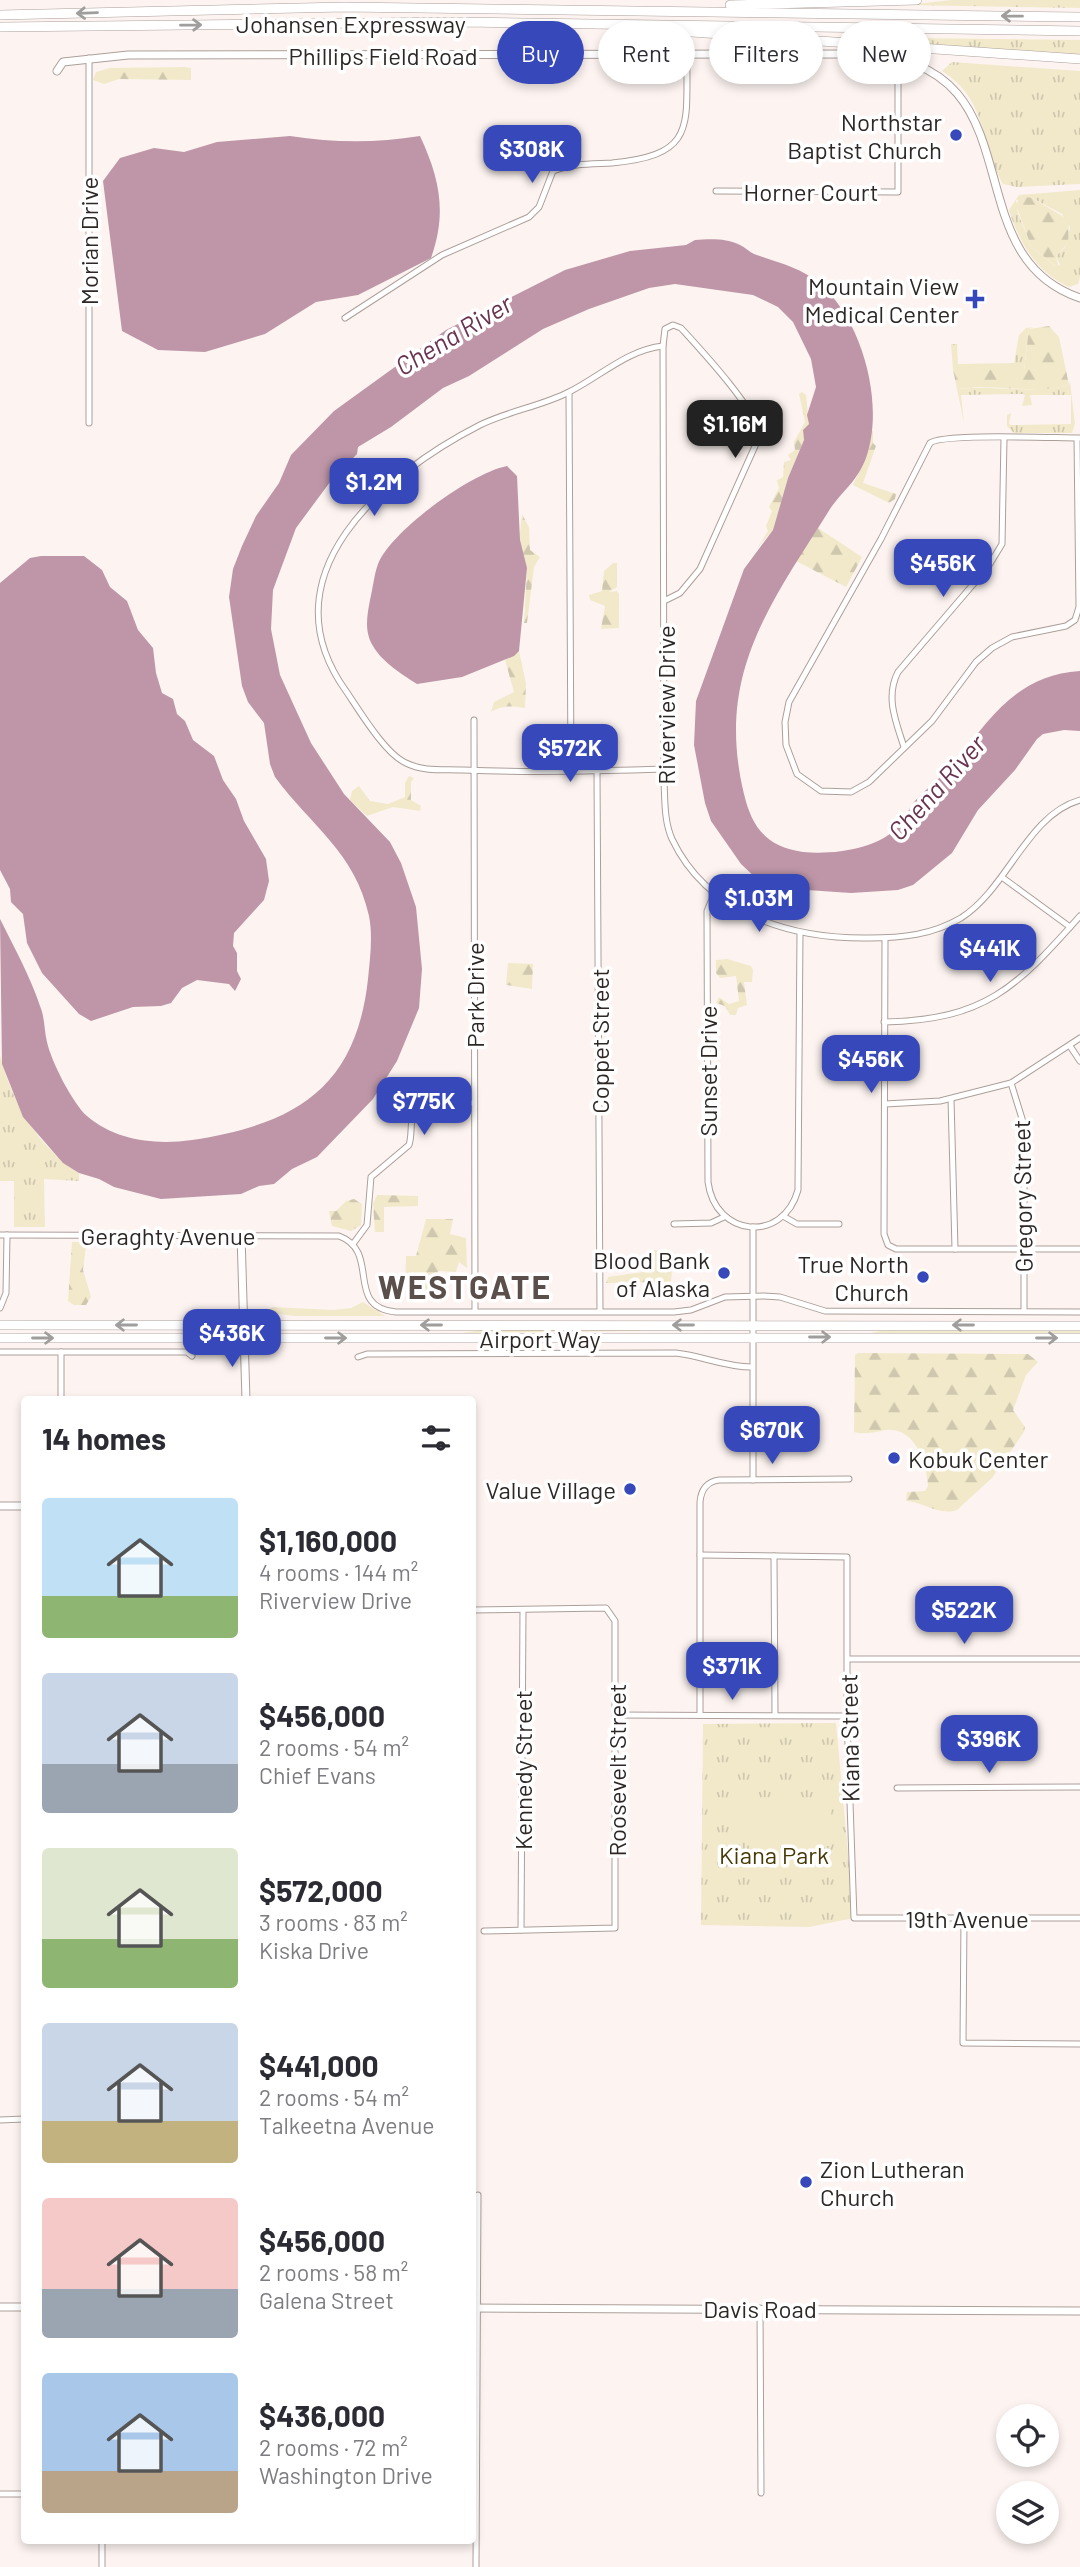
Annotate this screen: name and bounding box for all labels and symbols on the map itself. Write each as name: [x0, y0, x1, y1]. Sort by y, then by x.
one-way arrow: [76, 6, 99, 19]
street label: Johansen Expressway: [236, 9, 466, 38]
one-way arrow: [1001, 9, 1024, 23]
one-way arrow: [180, 18, 203, 32]
street label: Phillips Field Road: [288, 41, 478, 70]
place label: Northstar Baptist Church: [787, 107, 942, 164]
pin: $308K: [483, 125, 581, 185]
marker: Northstar Baptist Church: [948, 127, 964, 143]
street label: Morian Drive: [74, 177, 103, 305]
street label: Horner Court: [744, 177, 878, 206]
place label: Mountain View Medical Center: [805, 271, 959, 328]
water label: Chena River: [389, 287, 518, 381]
marker: Mountain View Medical Center: [965, 289, 985, 309]
pin: $1.16M: [678, 400, 792, 460]
pin: $1.2M: [325, 458, 423, 518]
pin: $456K: [894, 540, 992, 599]
street label: Riverview Drive: [651, 625, 680, 785]
pin: $572K: [521, 724, 619, 784]
water label: Chena River: [881, 727, 992, 846]
pin: $1.03M: [702, 874, 816, 934]
pin: $441K: [941, 925, 1039, 984]
street label: Park Drive: [460, 942, 489, 1048]
street label: Coppet Street: [585, 968, 614, 1114]
street label: Sunset Drive: [693, 1006, 722, 1137]
pin: $456K: [822, 1036, 920, 1095]
pin: $775K: [375, 1078, 473, 1137]
street label: Gregory Street: [1006, 1119, 1038, 1273]
street label: Geraghty Avenue: [80, 1221, 256, 1250]
place label: Blood Bank of Alaska: [593, 1245, 710, 1302]
place label: True North Church: [797, 1249, 909, 1306]
marker: Blood Bank of Alaska: [716, 1265, 732, 1281]
district label: WESTGATE: [378, 1267, 552, 1305]
marker: True North Church: [915, 1269, 931, 1285]
pin: $436K: [183, 1310, 281, 1369]
one-way arrow: [114, 1318, 137, 1332]
one-way arrow: [420, 1318, 443, 1332]
one-way arrow: [672, 1318, 695, 1332]
one-way arrow: [952, 1318, 975, 1332]
street label: Airport Way: [479, 1324, 601, 1353]
one-way arrow: [808, 1330, 831, 1344]
one-way arrow: [31, 1331, 54, 1345]
one-way arrow: [324, 1331, 347, 1345]
one-way arrow: [1035, 1331, 1058, 1345]
pin: $670K: [723, 1406, 821, 1466]
place label: Kobuk Center: [908, 1444, 1049, 1473]
marker: Kobuk Center: [886, 1450, 902, 1466]
place label: Value Village: [486, 1475, 616, 1504]
marker: Value Village: [622, 1481, 638, 1497]
pin: $522K: [915, 1586, 1013, 1646]
pin: $371K: [683, 1642, 781, 1702]
street label: Kiana Street: [833, 1673, 865, 1803]
street label: Roosevelt Street: [602, 1683, 631, 1857]
street label: Kennedy Street: [508, 1690, 537, 1850]
pin: $396K: [940, 1716, 1038, 1775]
park label: Kiana Park: [719, 1840, 829, 1869]
street label: 19th Avenue: [905, 1904, 1029, 1933]
place label: Zion Lutheran Church: [820, 2154, 965, 2211]
marker: Zion Lutheran Church: [798, 2174, 814, 2190]
street label: Davis Road: [703, 2294, 817, 2323]

